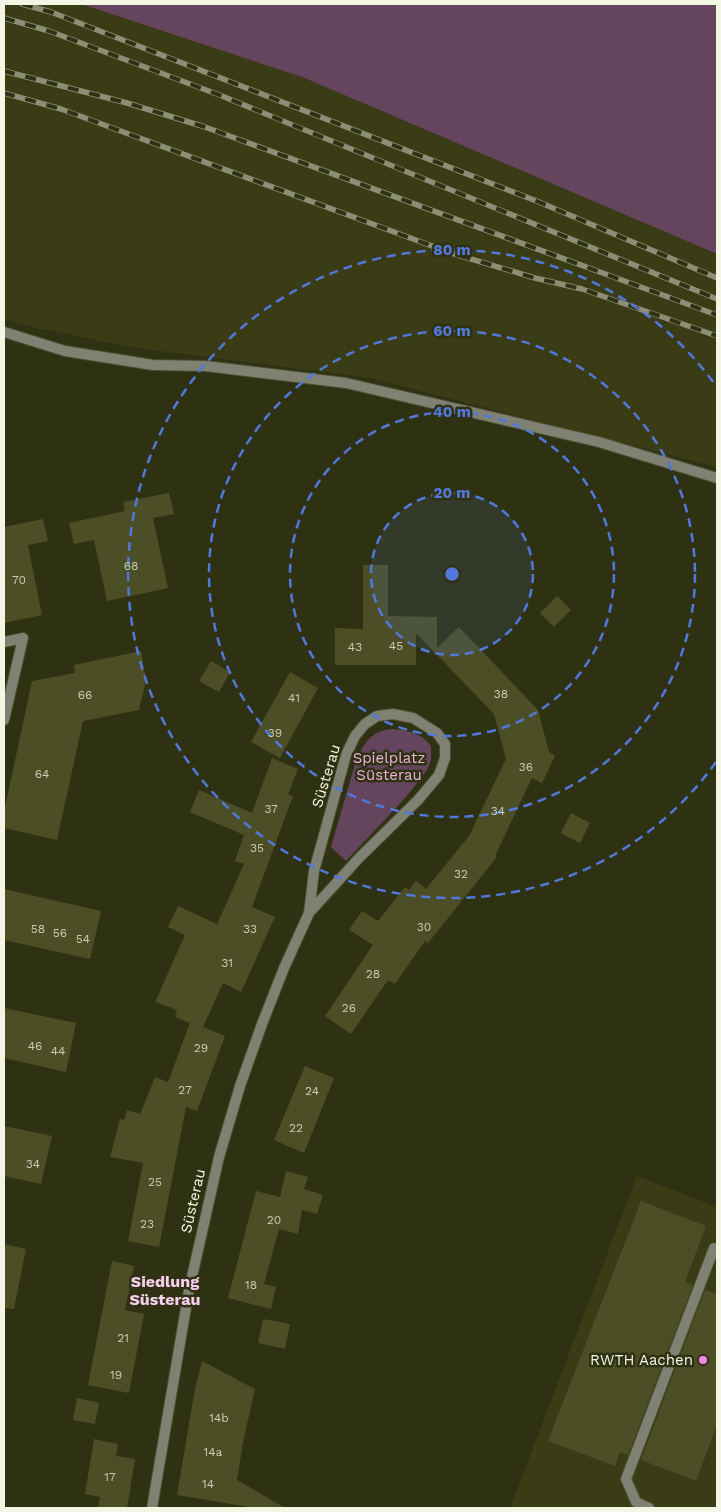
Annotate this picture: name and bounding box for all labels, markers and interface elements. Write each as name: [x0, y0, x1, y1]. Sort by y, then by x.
text: 80 m: [433, 241, 471, 259]
text: 60 m: [433, 322, 471, 340]
text: 40 m: [433, 403, 471, 421]
text: 20 m: [433, 484, 471, 502]
house number: 68: [124, 559, 138, 573]
centre of rings: [443, 565, 461, 583]
house number: 70: [12, 573, 26, 587]
house number: 45: [389, 639, 403, 653]
house number: 43: [348, 640, 362, 654]
house number: 38: [494, 687, 508, 701]
house number: 66: [78, 688, 92, 702]
house number: 41: [288, 691, 300, 705]
house number: 39: [268, 726, 282, 740]
street label: Süsterau: [308, 742, 344, 810]
park label: Spielplatz Süsterau: [353, 749, 425, 784]
house number: 36: [519, 760, 533, 774]
house number: 64: [35, 767, 49, 781]
house number: 37: [264, 802, 278, 816]
house number: 34: [491, 804, 505, 818]
house number: 35: [250, 841, 264, 855]
house number: 32: [454, 867, 468, 881]
house number: 30: [417, 920, 431, 934]
house number: 58: [31, 922, 45, 936]
house number: 33: [243, 922, 257, 936]
house number: 56: [53, 926, 67, 940]
house number: 54: [76, 932, 90, 946]
house number: 31: [221, 956, 233, 970]
house number: 28: [366, 967, 380, 981]
house number: 26: [342, 1001, 356, 1015]
house number: 46: [28, 1039, 42, 1053]
house number: 29: [194, 1041, 208, 1055]
house number: 44: [51, 1044, 65, 1058]
house number: 27: [178, 1083, 192, 1097]
house number: 24: [305, 1084, 319, 1098]
house number: 22: [289, 1121, 303, 1135]
house number: 34: [26, 1157, 40, 1171]
street label: Süsterau: [177, 1167, 209, 1235]
house number: 25: [148, 1175, 162, 1189]
house number: 20: [267, 1213, 281, 1227]
house number: 23: [140, 1217, 154, 1231]
district label: Siedlung Süsterau: [130, 1272, 200, 1309]
house number: 18: [245, 1278, 257, 1292]
house number: 21: [117, 1331, 129, 1345]
place label: RWTH Aachen: [590, 1351, 693, 1369]
marker: RWTH Aachen: [697, 1354, 709, 1366]
house number: 19: [110, 1368, 122, 1382]
house number: 14b: [209, 1411, 229, 1425]
house number: 14a: [204, 1445, 223, 1459]
house number: 17: [104, 1470, 116, 1484]
house number: 14: [202, 1477, 214, 1491]

